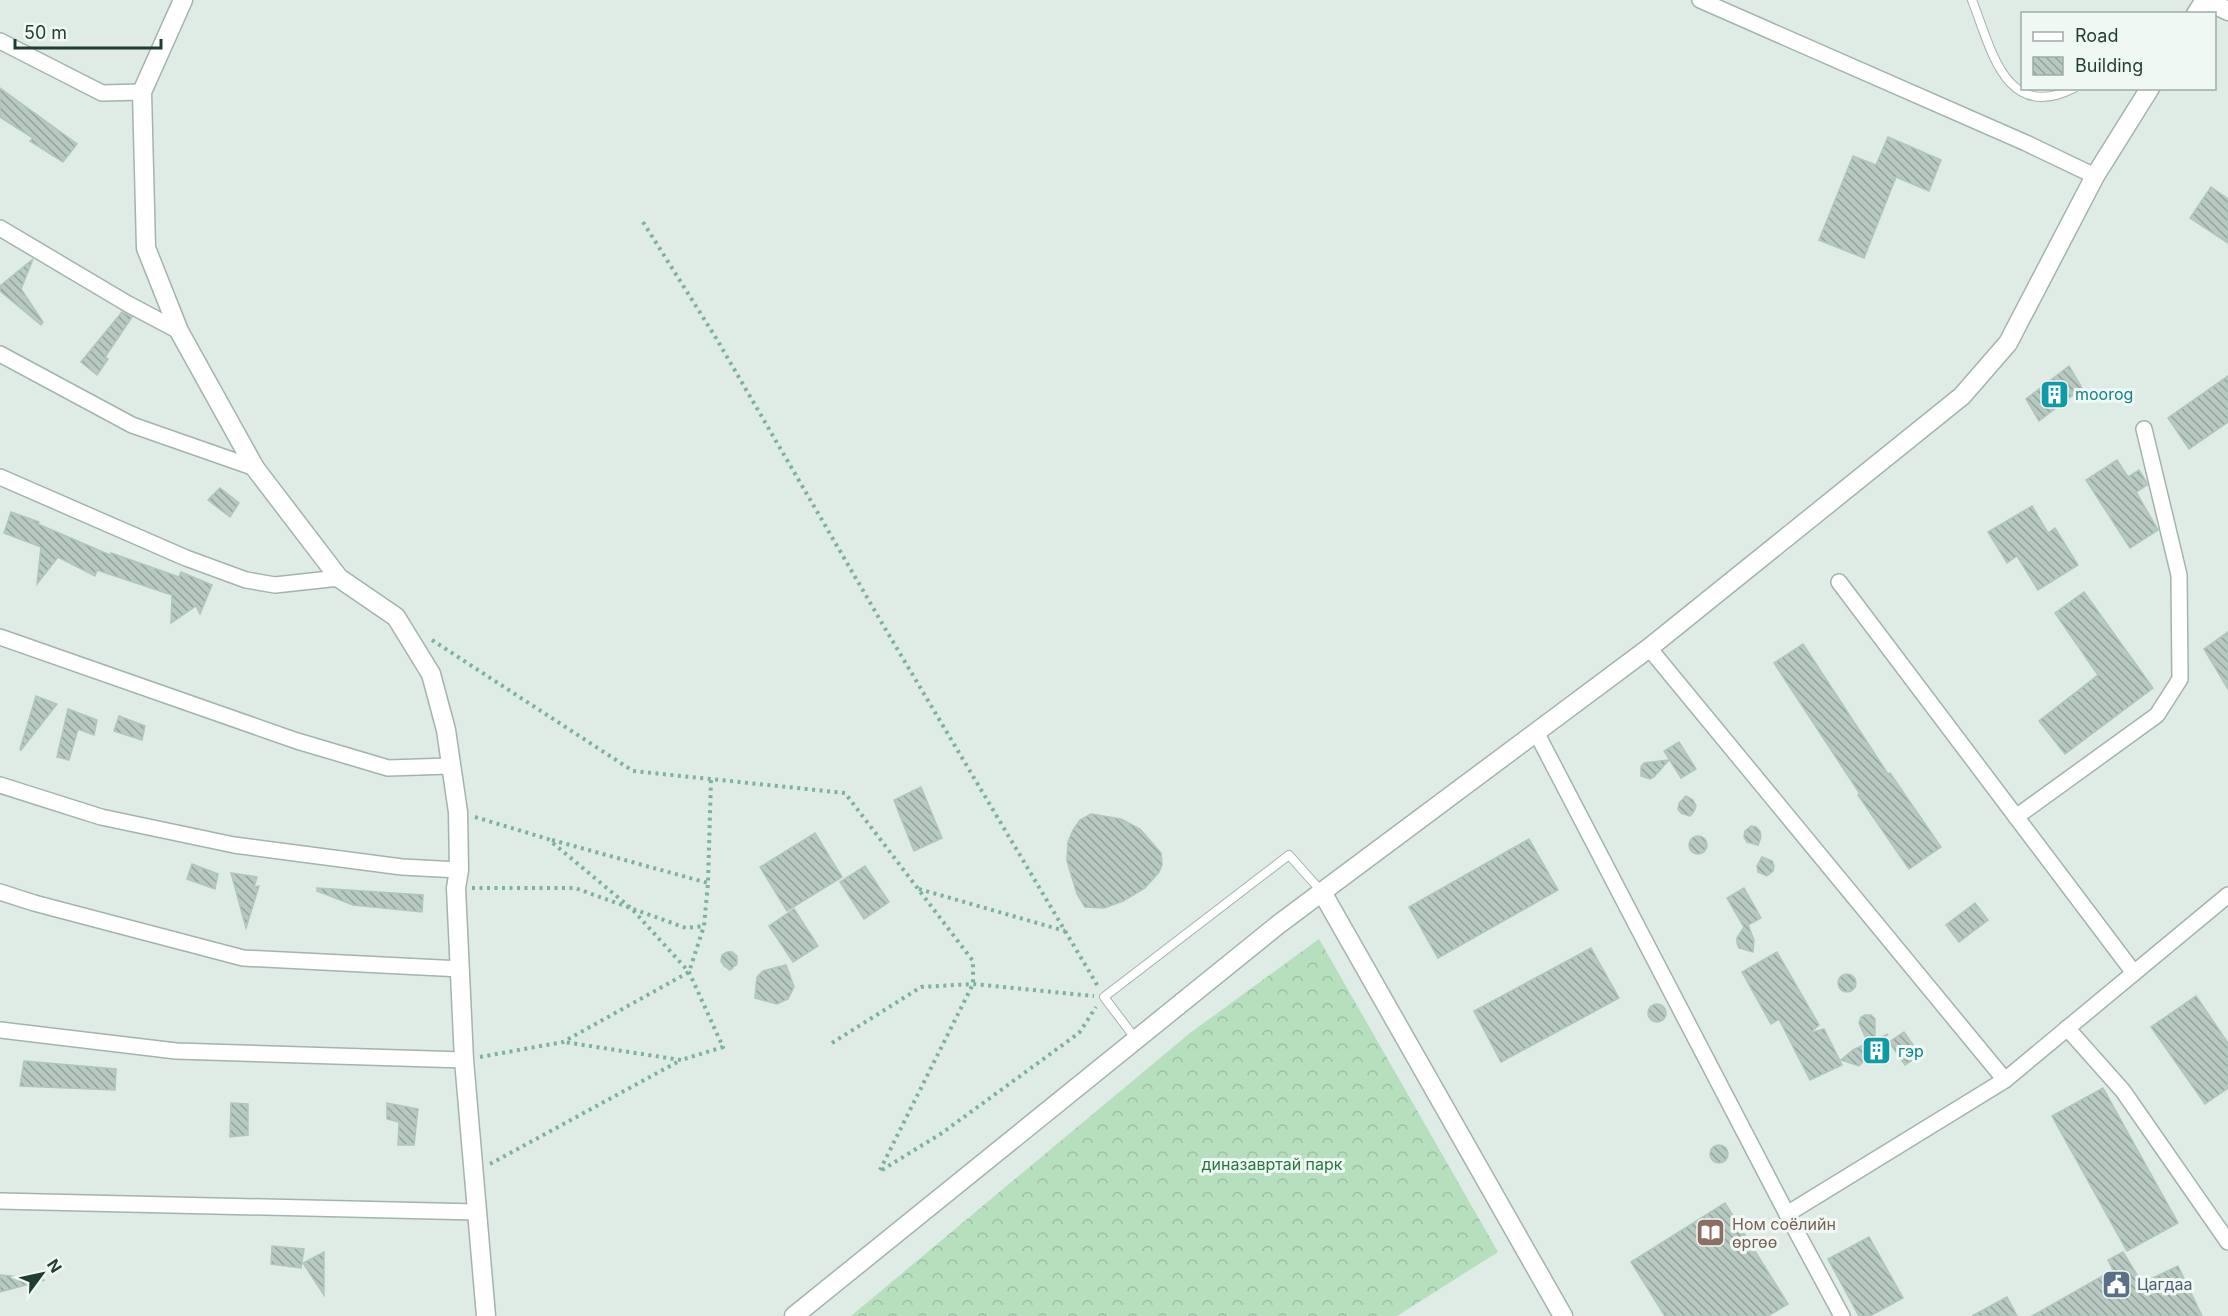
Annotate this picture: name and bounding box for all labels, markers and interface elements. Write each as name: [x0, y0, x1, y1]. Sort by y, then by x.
scale bar: [15, 12, 160, 50]
legend: [2021, 12, 2216, 90]
text: 50 m: [24, 22, 67, 43]
text: Road: [2075, 25, 2118, 46]
text: Building: [2075, 55, 2143, 76]
building icon: moorog: [2038, 378, 2070, 410]
place label: moorog: [2075, 384, 2133, 404]
building icon: гэр: [1861, 1035, 1893, 1067]
place label: гэр: [1898, 1041, 1924, 1061]
park label: диназавртай парк: [1202, 1154, 1343, 1174]
place label: Ном соёлийн өргөө: [1732, 1214, 1836, 1252]
library icon: Ном соёлийн өргөө: [1695, 1217, 1727, 1249]
north arrow: [12, 1244, 72, 1304]
text: N: [43, 1255, 66, 1276]
public building icon: Цагдаа: [2100, 1268, 2132, 1300]
place label: Цагдаа: [2137, 1274, 2193, 1294]

